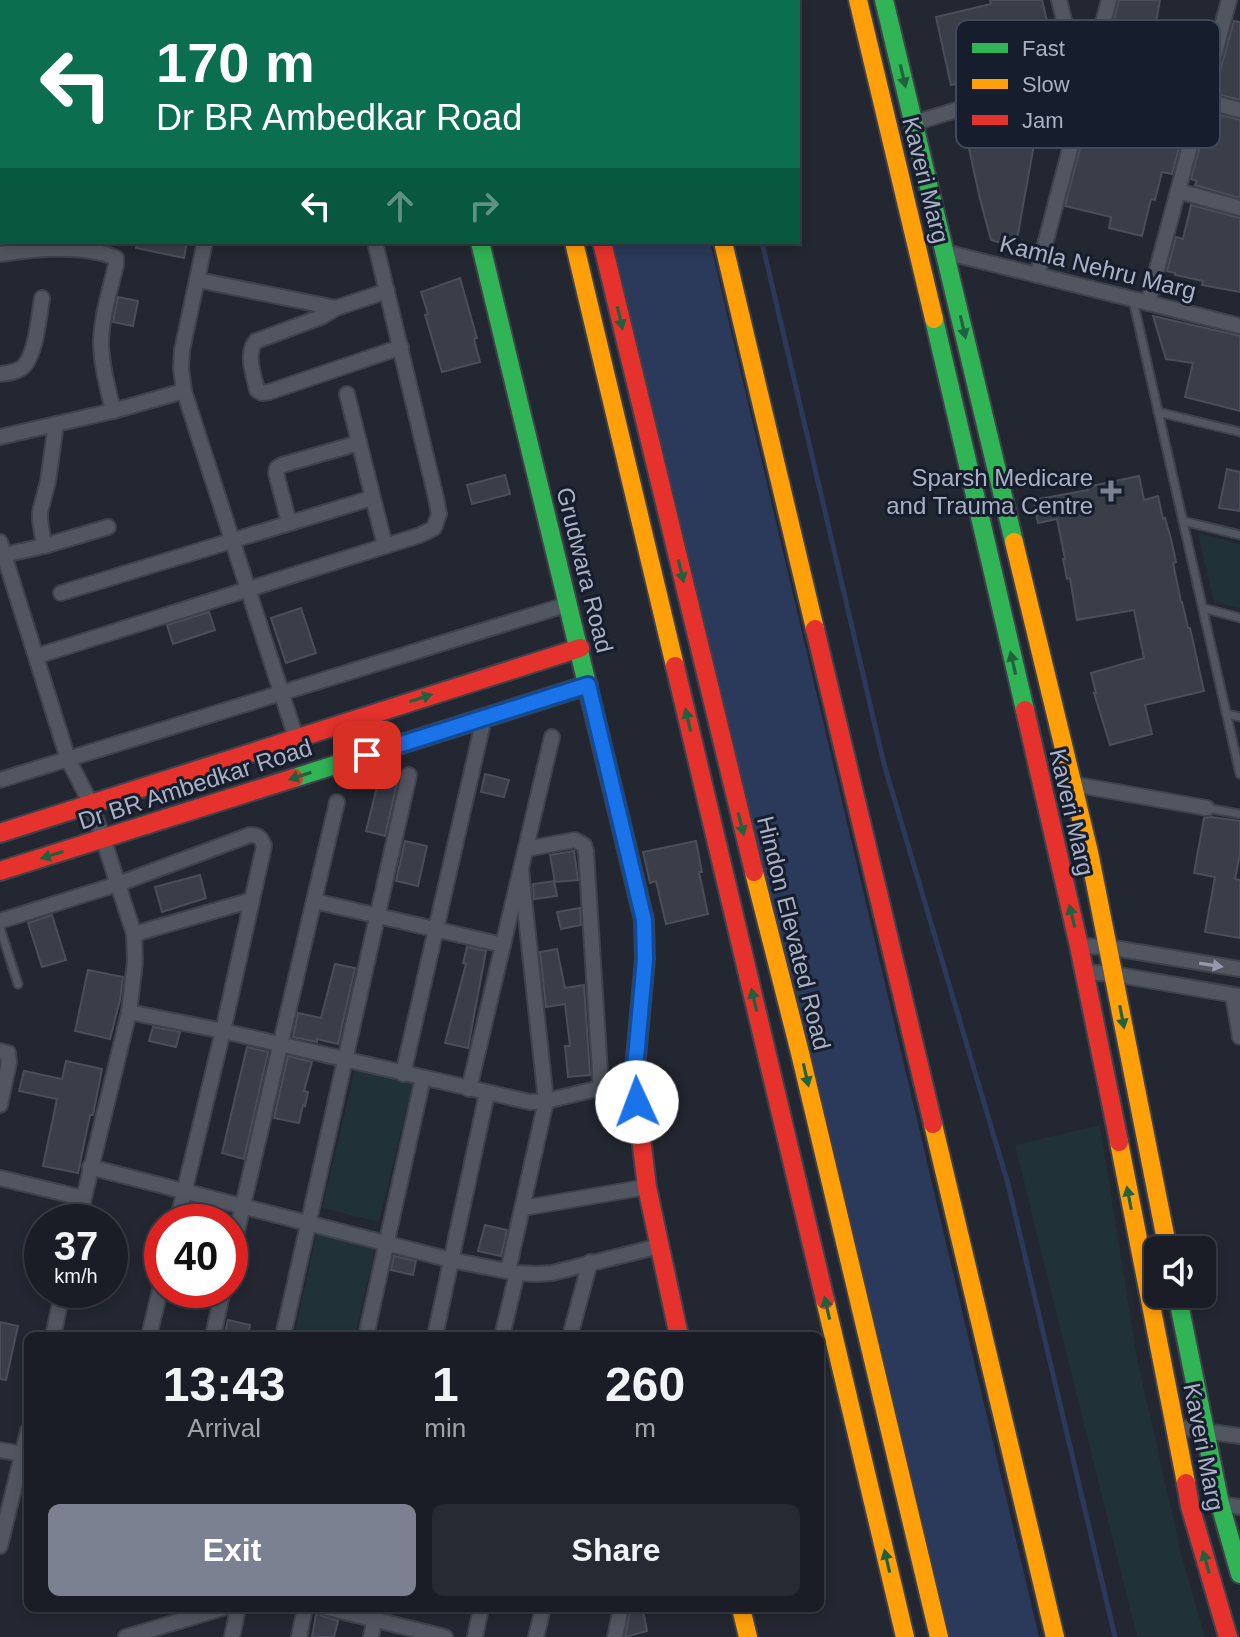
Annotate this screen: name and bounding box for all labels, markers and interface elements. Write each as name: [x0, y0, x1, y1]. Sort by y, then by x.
legend: [956, 20, 1220, 148]
text: 170 m: [156, 31, 315, 94]
icon: left: [24, 32, 128, 136]
text: Fast: [1022, 36, 1065, 61]
one-way arrow: [897, 63, 909, 88]
text: Slow: [1022, 72, 1070, 97]
text: Dr BR Ambedkar Road: [156, 97, 522, 138]
text: Jam: [1022, 108, 1064, 133]
street label: Kaveri Marg: [897, 114, 955, 246]
icon: left: [294, 184, 338, 228]
icon: ahead: [378, 184, 422, 228]
icon: right: [462, 184, 506, 228]
street label: Kamla Nehru Marg: [997, 230, 1199, 304]
one-way arrow: [615, 305, 627, 330]
one-way arrow: [957, 315, 970, 340]
place label: Sparsh Medicare and Trauma Centre: [886, 464, 1093, 519]
marker: Sparsh Medicare and Trauma Centre: [1100, 480, 1122, 502]
street label: Grudwara Road: [551, 485, 619, 655]
one-way arrow: [675, 558, 687, 583]
one-way arrow: [1006, 650, 1019, 675]
one-way arrow: [409, 692, 433, 704]
one-way arrow: [681, 708, 693, 733]
pin: [333, 721, 401, 789]
street label: Dr BR Ambedkar Road: [75, 733, 315, 835]
icon: arrive: [345, 733, 389, 777]
street label: Kaveri Marg: [1044, 746, 1100, 878]
one-way arrow: [288, 771, 312, 783]
one-way arrow: [736, 811, 748, 836]
street label: Hindon Elevated Road: [752, 813, 836, 1053]
one-way arrow: [40, 849, 64, 861]
one-way arrow: [1065, 904, 1078, 929]
one-way arrow: [1199, 959, 1224, 971]
one-way arrow: [748, 988, 760, 1013]
one-way arrow: [1116, 1005, 1128, 1030]
position arrow: [595, 1060, 679, 1144]
one-way arrow: [800, 1063, 812, 1088]
one-way arrow: [1123, 1186, 1135, 1211]
speed limit sign: 40: [144, 1204, 248, 1308]
text: 37: [54, 1224, 98, 1268]
map controls: [1144, 1236, 1216, 1308]
button: sound: [1144, 1236, 1216, 1308]
text: km/h: [54, 1265, 98, 1287]
one-way arrow: [820, 1295, 833, 1320]
text: 13:43: [163, 1358, 286, 1411]
text: 1: [432, 1358, 459, 1411]
text: 260: [605, 1358, 685, 1411]
street label: Kaveri Marg: [1178, 1381, 1230, 1513]
text: Arrival: [187, 1413, 261, 1443]
text: min: [424, 1413, 466, 1443]
text: m: [634, 1413, 656, 1443]
button: Exit: [48, 1504, 416, 1596]
button: Share: [432, 1504, 800, 1596]
one-way arrow: [880, 1548, 892, 1573]
one-way arrow: [1199, 1550, 1212, 1574]

